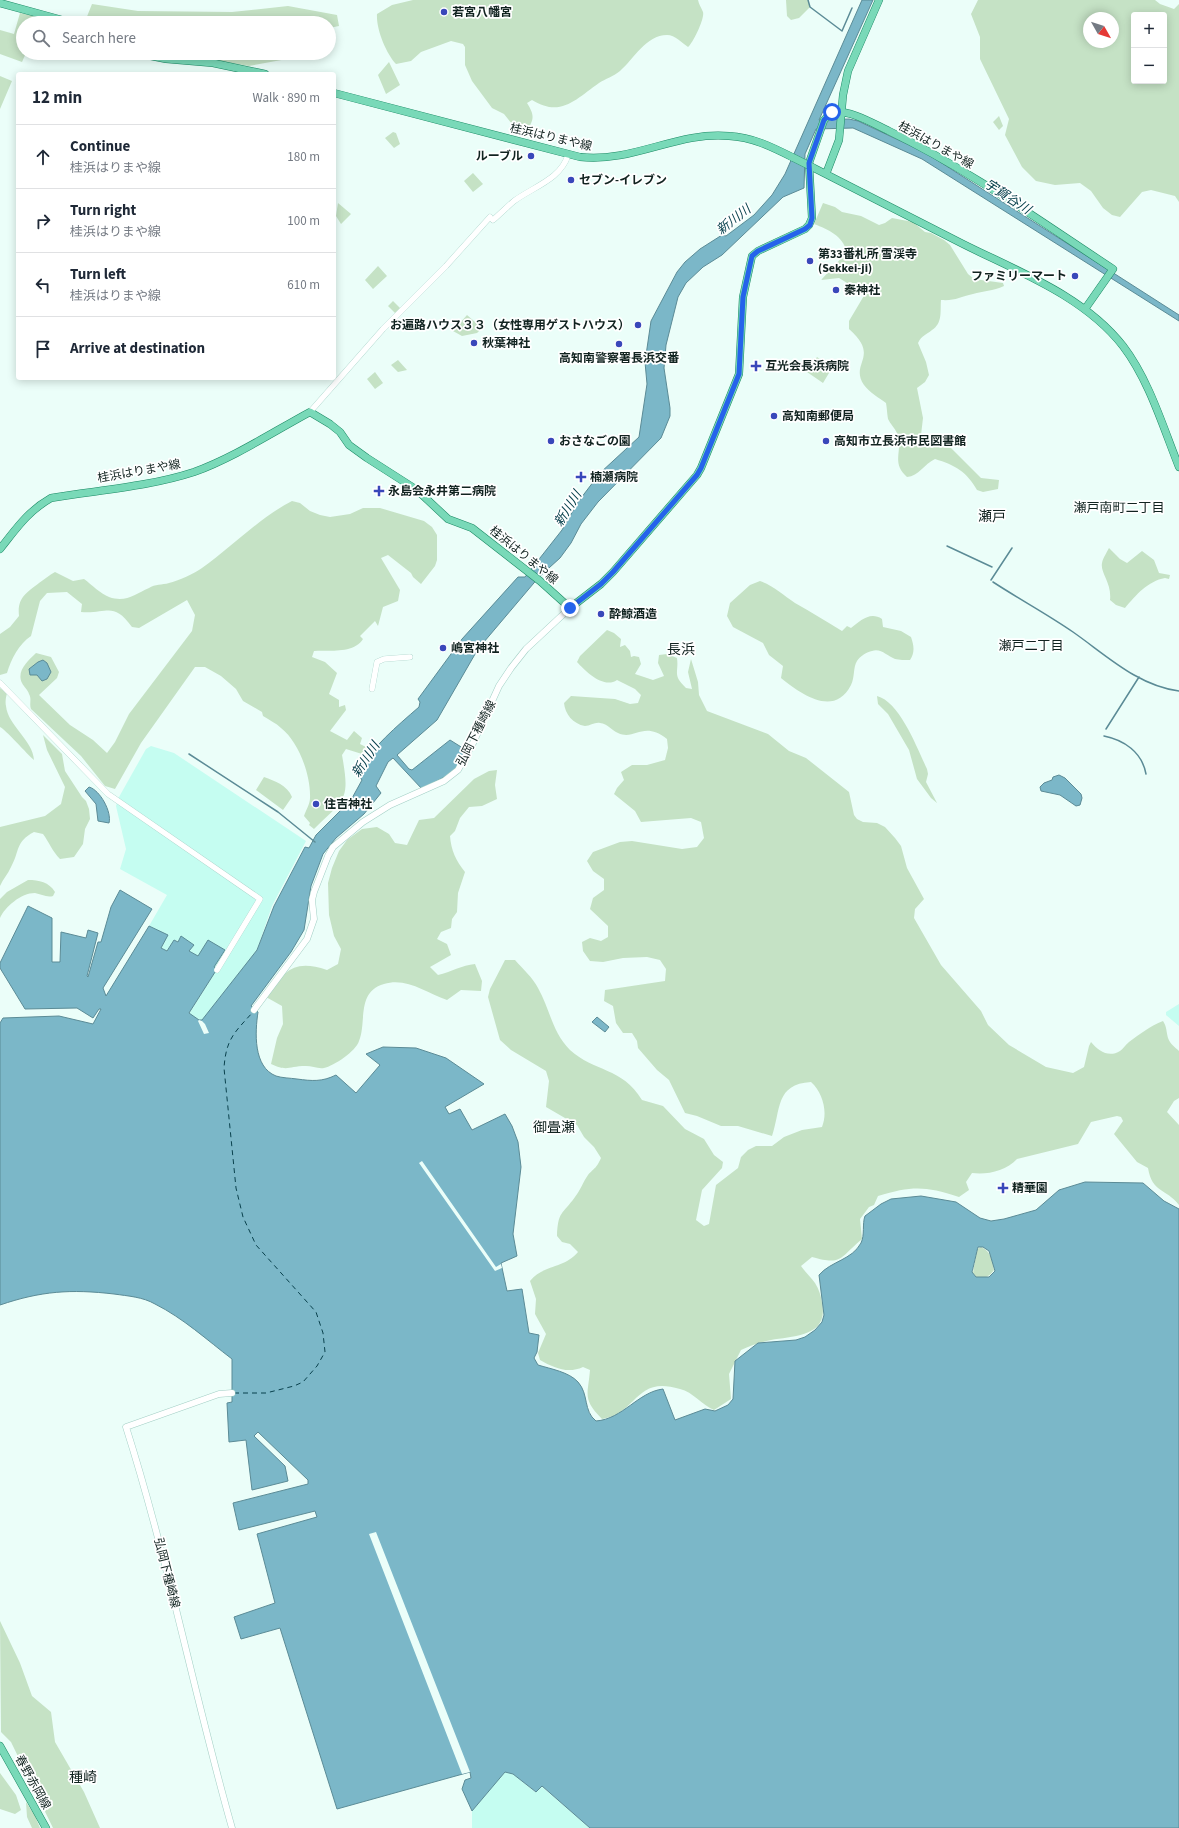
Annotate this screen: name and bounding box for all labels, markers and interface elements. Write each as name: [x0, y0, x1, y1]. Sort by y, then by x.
place label: 若宮八幡宮: [452, 4, 512, 21]
marker: 若宮八幡宮: [439, 7, 449, 17]
north arrow: [1083, 12, 1119, 48]
map controls: [1131, 12, 1167, 84]
button: +: [1131, 12, 1167, 48]
search box: [16, 16, 336, 60]
icon: search: [30, 27, 52, 49]
text: Search here: [62, 28, 136, 49]
button: −: [1131, 48, 1167, 84]
text: 12 min: [32, 86, 82, 110]
text: Walk · 890 m: [252, 89, 320, 107]
route start: [823, 103, 841, 121]
street label: 桂浜はりまや線: [895, 118, 977, 173]
street label: 桂浜はりまや線: [508, 120, 594, 155]
text: Continue: [70, 136, 130, 157]
icon: ahead: [32, 146, 54, 168]
text: 180 m: [287, 148, 320, 166]
place label: ルーブル: [476, 148, 523, 165]
marker: ルーブル: [526, 151, 536, 161]
text: 桂浜はりまや線: [70, 159, 161, 177]
place label: セブン-イレブン: [579, 172, 667, 189]
marker: セブン-イレブン: [566, 175, 576, 185]
water label: 宇賀谷川: [981, 175, 1036, 220]
water label: 新川川: [713, 199, 756, 239]
text: Turn right: [70, 200, 136, 221]
icon: right: [32, 210, 54, 232]
text: 100 m: [287, 212, 320, 230]
text: 桂浜はりまや線: [70, 223, 161, 241]
place label: 第33番札所 雪渓寺 (Sekkei-ji): [818, 246, 917, 277]
marker: 第33番札所 雪渓寺 (Sekkei-ji): [805, 256, 815, 266]
text: Turn left: [70, 264, 126, 285]
place label: ファミリーマート: [971, 268, 1067, 285]
marker: ファミリーマート: [1070, 271, 1080, 281]
icon: left: [32, 274, 54, 296]
text: 610 m: [287, 276, 320, 294]
place label: 秦神社: [844, 282, 880, 299]
marker: 秦神社: [831, 285, 841, 295]
text: 桂浜はりまや線: [70, 287, 161, 305]
place label: お遍路ハウス３３（女性専用ゲストハウス）: [390, 317, 630, 334]
marker: お遍路ハウス３３（女性専用ゲストハウス）: [633, 320, 643, 330]
place label: 秋葉神社: [482, 335, 530, 352]
icon: arrive: [32, 338, 54, 360]
text: Arrive at destination: [70, 338, 205, 359]
marker: 秋葉神社: [469, 338, 479, 348]
marker: 高知南警察署長浜交番: [614, 339, 624, 349]
place label: 高知南警察署長浜交番: [559, 350, 680, 367]
place label: 互光会長浜病院: [765, 358, 849, 375]
marker: 互光会長浜病院: [750, 360, 762, 372]
place label: 高知南郵便局: [782, 408, 854, 425]
marker: 高知南郵便局: [769, 411, 779, 421]
place label: おさなごの園: [559, 433, 631, 450]
place label: 高知市立長浜市民図書館: [834, 433, 966, 450]
marker: おさなごの園: [546, 436, 556, 446]
marker: 高知市立長浜市民図書館: [821, 436, 831, 446]
street label: 桂浜はりまや線: [96, 456, 182, 487]
place label: 楠瀬病院: [590, 469, 638, 486]
marker: 楠瀬病院: [575, 471, 587, 483]
place label: 永島会永井第二病院: [388, 483, 496, 500]
marker: 永島会永井第二病院: [373, 485, 385, 497]
water label: 新川川: [550, 486, 587, 530]
district label: 瀬戸南町二丁目: [1073, 499, 1165, 517]
district label: 瀬戸: [978, 507, 1006, 527]
street label: 桂浜はりまや線: [486, 522, 562, 588]
route end: [561, 599, 579, 617]
place label: 酔鯨酒造: [609, 606, 657, 623]
marker: 酔鯨酒造: [596, 609, 606, 619]
district label: 瀬戸二丁目: [998, 637, 1064, 655]
place label: 嶋宮神社: [451, 640, 499, 657]
district label: 長浜: [667, 640, 695, 660]
marker: 嶋宮神社: [438, 643, 448, 653]
street label: 弘岡下種崎線: [453, 697, 500, 769]
water label: 新川川: [348, 737, 385, 781]
place label: 住吉神社: [324, 796, 372, 813]
marker: 住吉神社: [311, 799, 321, 809]
district label: 御畳瀬: [533, 1118, 575, 1138]
place label: 精華園: [1012, 1180, 1048, 1197]
marker: 精華園: [997, 1182, 1009, 1194]
street label: 弘岡下種崎線: [150, 1536, 183, 1610]
street label: 春野赤岡線: [11, 1752, 55, 1813]
district label: 種崎: [69, 1768, 97, 1788]

